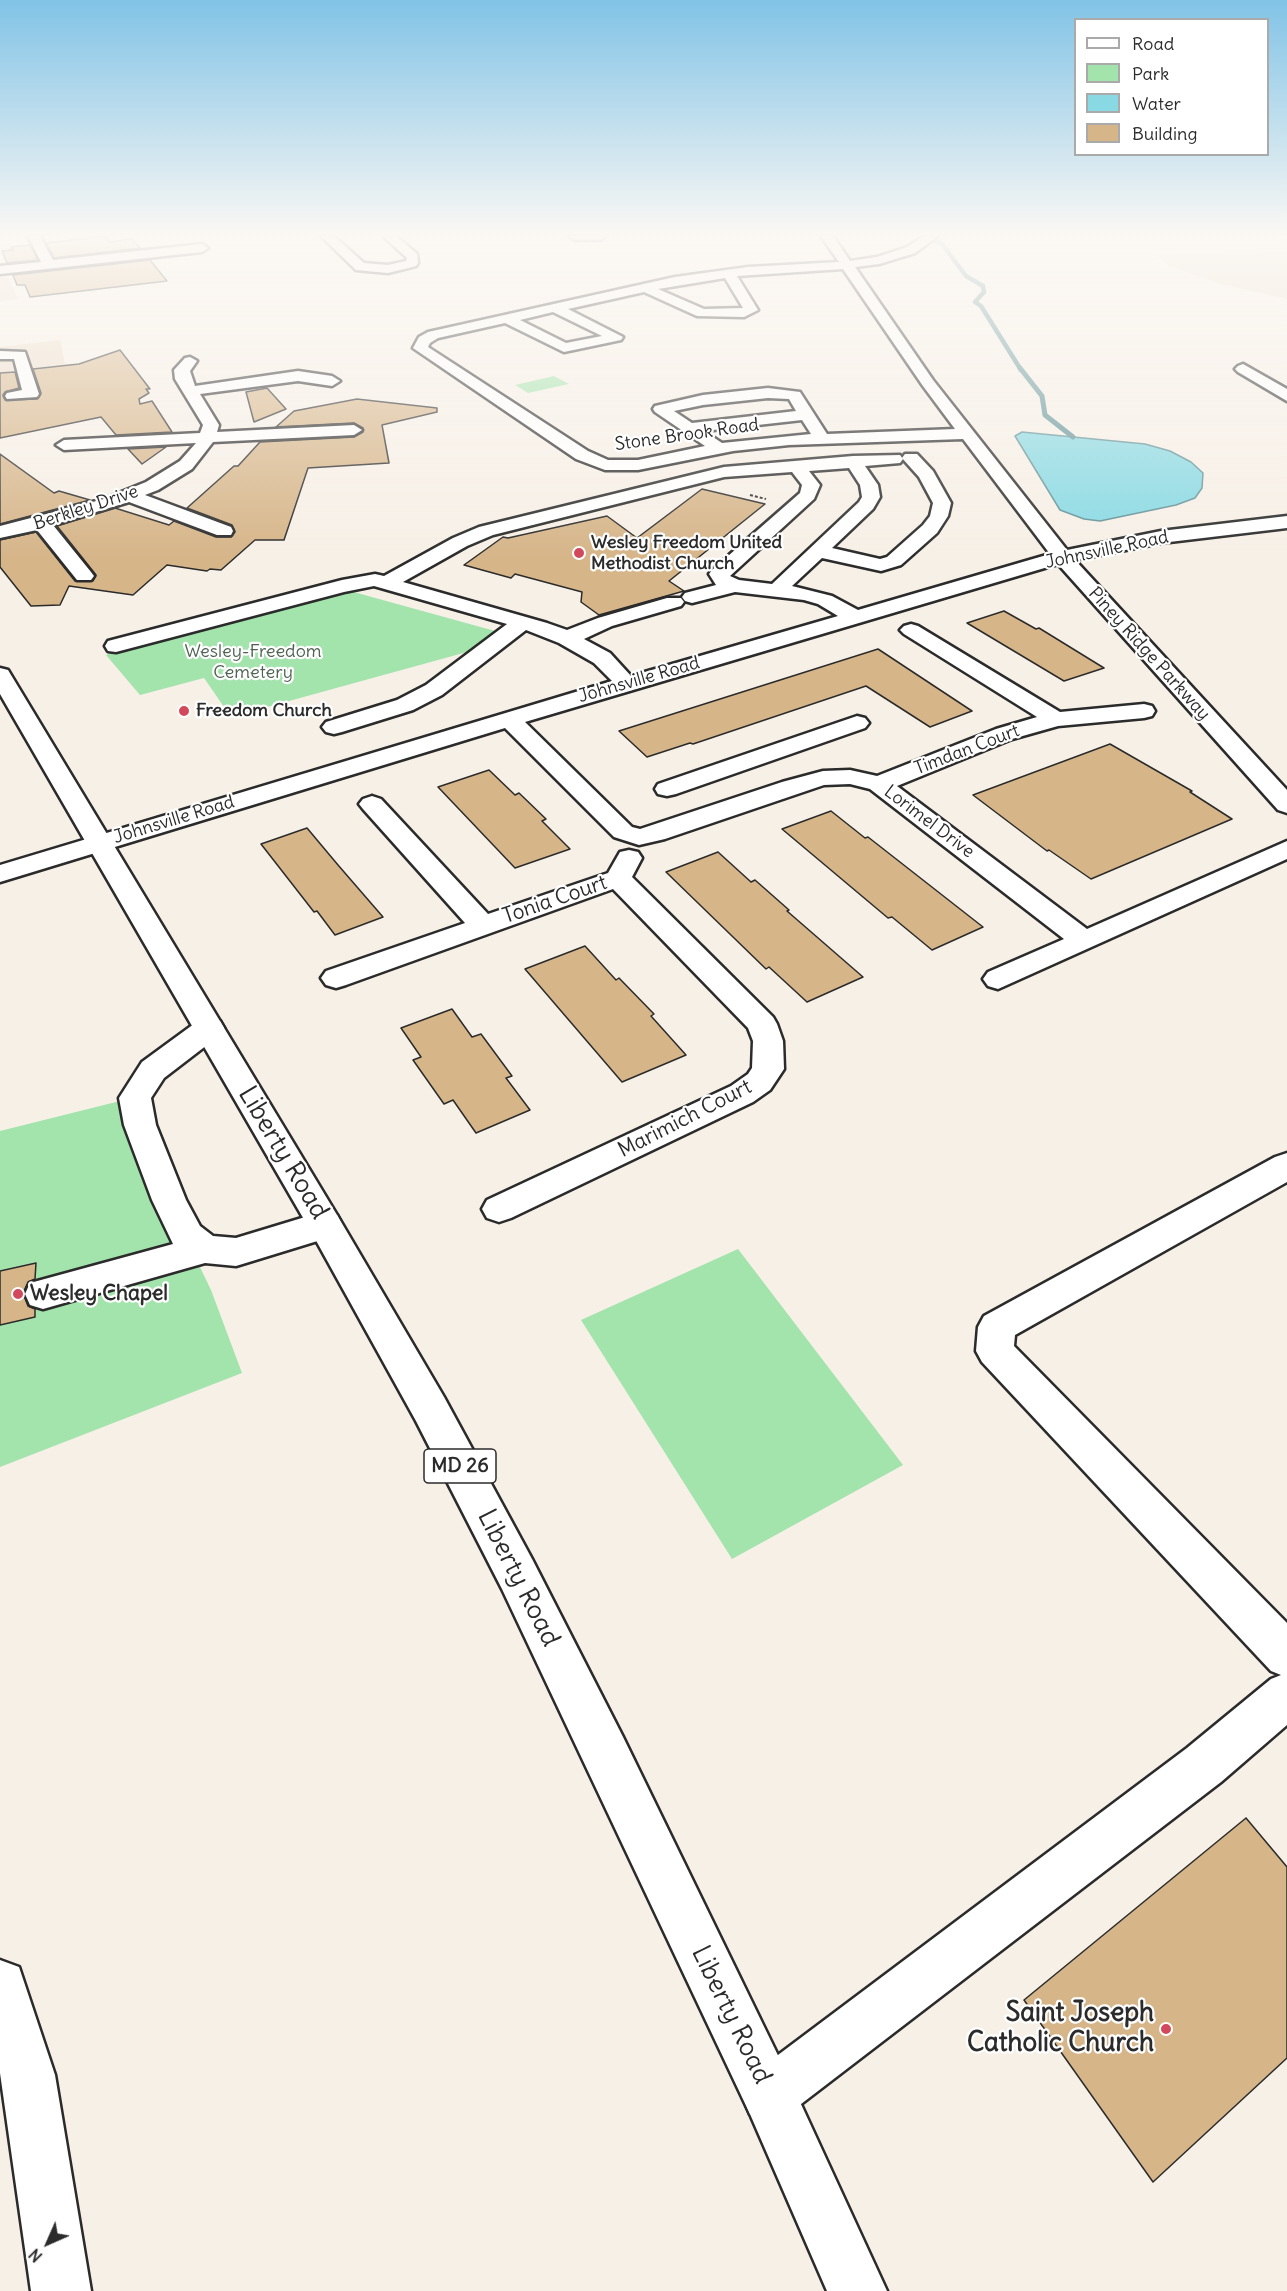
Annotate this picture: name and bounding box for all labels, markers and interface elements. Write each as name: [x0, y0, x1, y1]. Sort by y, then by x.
legend: [1074, 18, 1269, 156]
text: Road: [1132, 32, 1174, 55]
text: Park: [1132, 62, 1169, 85]
text: Water: [1132, 92, 1181, 115]
text: Building: [1132, 122, 1197, 145]
street label: Stone Brook Road: [614, 414, 760, 456]
street label: Berkley Drive: [31, 481, 141, 535]
street label: Johnsville Road: [1044, 526, 1170, 574]
place label: Wesley Freedom United Methodist Church: [591, 532, 782, 574]
marker: Wesley Freedom United Methodist Church: [572, 546, 586, 560]
street label: Piney Ridge Parkway: [1084, 583, 1214, 725]
park label: Wesley-Freedom Cemetery: [184, 641, 322, 684]
street label: Johnsville Road: [576, 652, 702, 708]
place label: Freedom Church: [196, 700, 332, 722]
marker: Freedom Church: [177, 704, 191, 718]
street label: Timdan Court: [912, 720, 1022, 780]
street label: Lorimel Drive: [880, 781, 978, 863]
street label: Johnsville Road: [111, 791, 237, 849]
street label: Tonia Court: [500, 870, 610, 930]
street label: Marimich Court: [614, 1075, 756, 1163]
street label: Liberty Road: [231, 1081, 335, 1225]
place label: Wesley Chapel: [30, 1281, 168, 1307]
marker: Wesley Chapel: [11, 1287, 25, 1301]
road number: MD 26: [424, 1449, 496, 1483]
street label: Liberty Road: [470, 1504, 566, 1652]
street label: Liberty Road: [684, 1941, 778, 2089]
place label: Saint Joseph Catholic Church: [967, 1998, 1154, 2060]
marker: Saint Joseph Catholic Church: [1159, 2022, 1173, 2036]
north arrow: [18, 2213, 78, 2273]
text: N: [24, 2245, 46, 2267]

